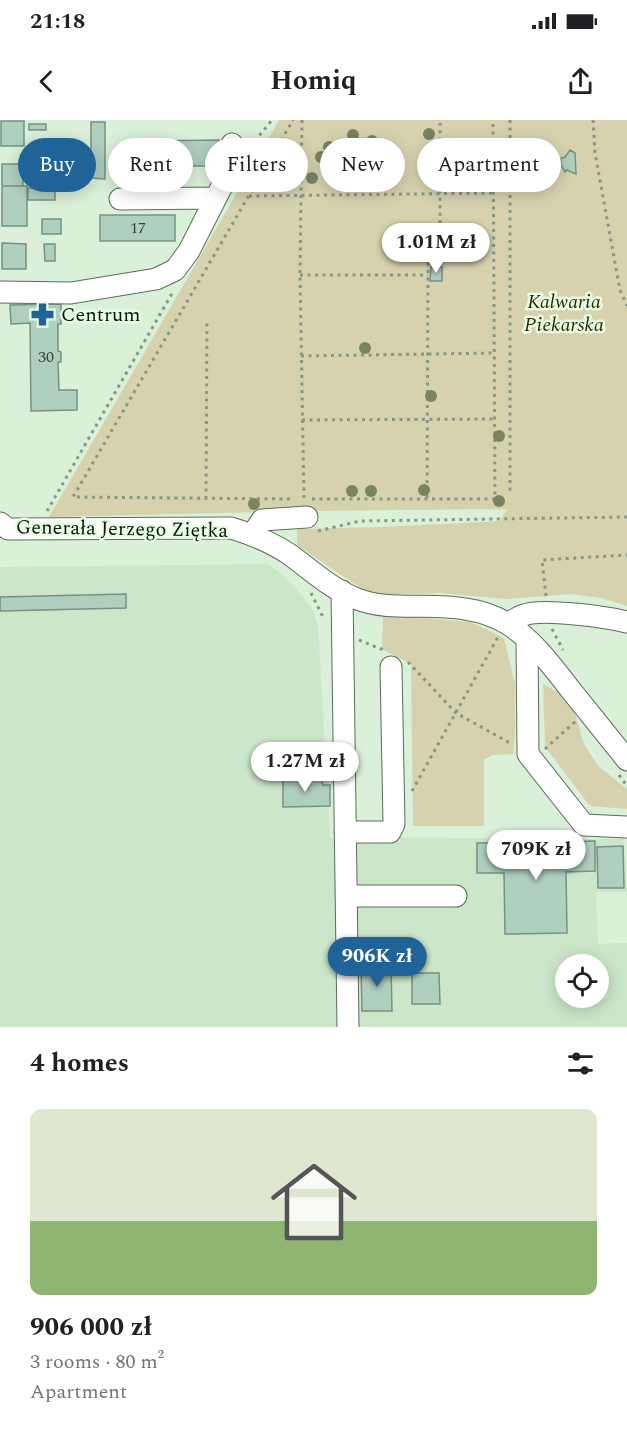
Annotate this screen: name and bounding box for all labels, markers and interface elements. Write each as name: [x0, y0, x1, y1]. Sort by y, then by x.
text: 21:18: [30, 5, 85, 38]
text: Homiq: [270, 60, 357, 102]
icon: back: [30, 65, 63, 98]
icon: share: [564, 65, 597, 98]
chip: Buy: [18, 138, 96, 192]
chip: Rent: [108, 138, 193, 192]
chip: Filters: [205, 138, 308, 192]
chip: New: [320, 138, 405, 192]
chip: Apartment: [417, 138, 561, 192]
house number: 17: [130, 216, 146, 240]
pin: 1.01M zł: [374, 223, 498, 274]
text: 1.01M zł: [396, 227, 476, 257]
park label: Kalwaria Piekarska: [524, 287, 604, 340]
place label: Centrum: [61, 300, 140, 330]
pharmacy icon: Centrum: [30, 302, 56, 328]
house number: 30: [38, 345, 54, 369]
street label: Generała Jerzego Ziętka: [16, 512, 228, 546]
pin: 1.27M zł: [243, 742, 367, 793]
text: 1.27M zł: [265, 746, 345, 776]
pin: 709K zł: [481, 830, 591, 881]
text: 709K zł: [501, 834, 571, 864]
pin: 906K zł: [322, 937, 432, 988]
text: 906K zł: [342, 941, 412, 971]
map controls: [555, 954, 609, 1008]
button: locate: [555, 954, 609, 1008]
text: 4 homes: [30, 1043, 129, 1083]
icon: filters: [564, 1047, 597, 1080]
icon: home: [260, 1148, 368, 1256]
text: 906 000 zł: [30, 1307, 152, 1347]
text: 3 rooms · 80 m²: [30, 1347, 164, 1377]
text: Apartment: [30, 1377, 127, 1407]

